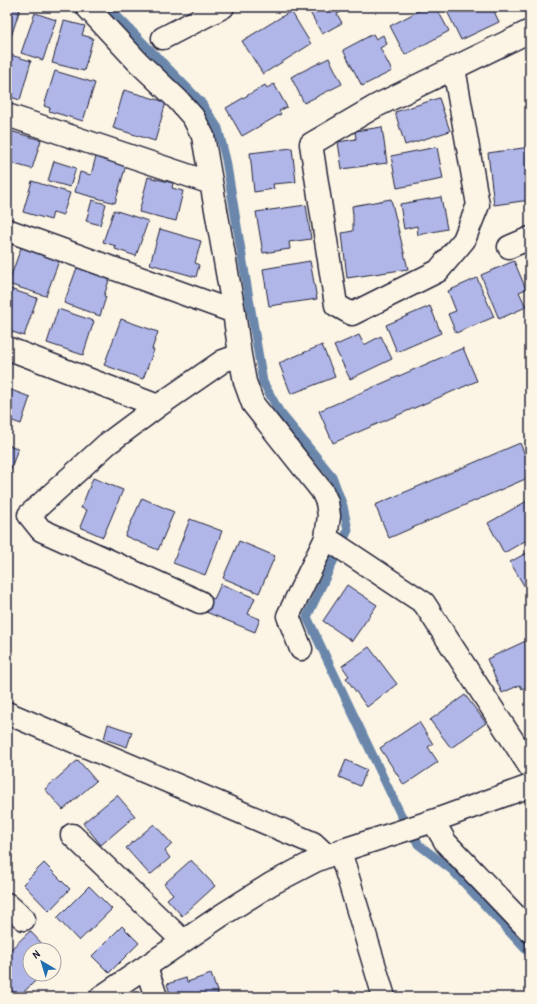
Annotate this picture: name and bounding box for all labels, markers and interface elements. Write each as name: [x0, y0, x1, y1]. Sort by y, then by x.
north arrow: [22, 942, 62, 982]
text: N: [29, 947, 43, 961]

